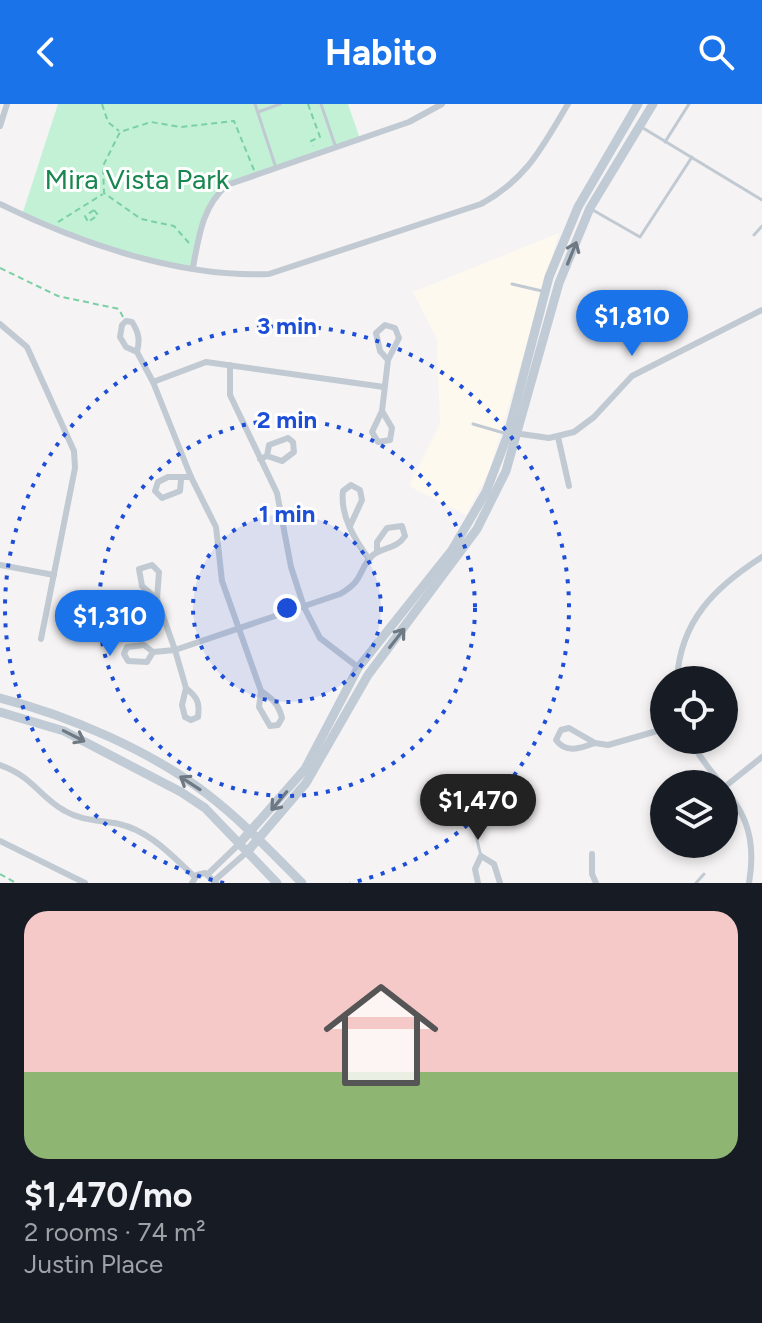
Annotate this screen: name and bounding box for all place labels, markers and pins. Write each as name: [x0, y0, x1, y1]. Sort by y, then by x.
pin: $1,810: [567, 290, 697, 358]
pin: $1,310: [45, 590, 175, 658]
centre of rings: [273, 594, 301, 622]
pin: $1,470: [413, 774, 543, 842]

